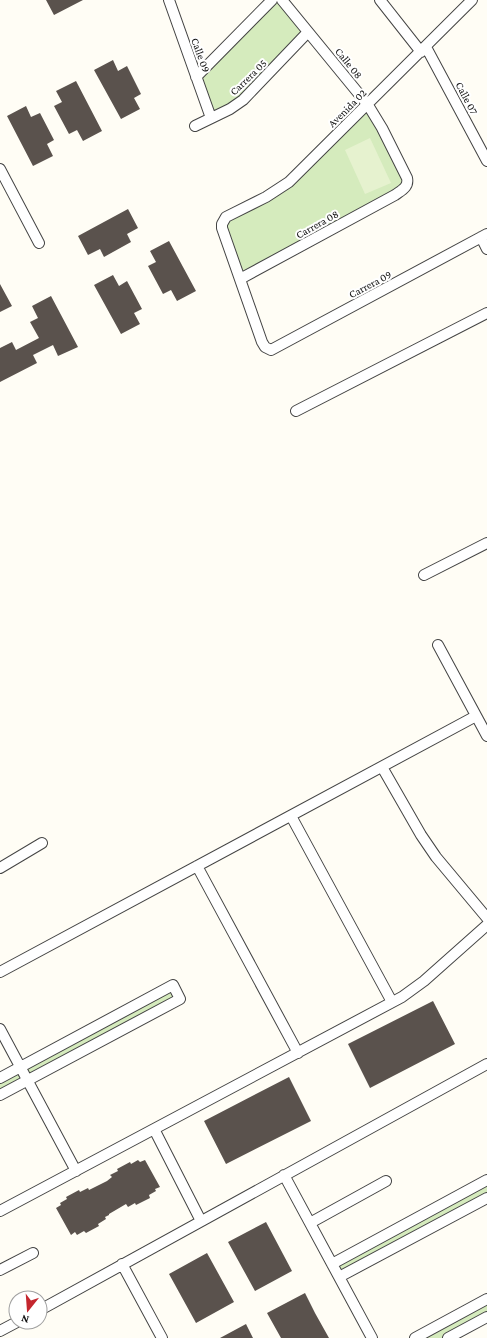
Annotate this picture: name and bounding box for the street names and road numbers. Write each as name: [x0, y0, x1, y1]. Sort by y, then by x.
street label: Calle 09: [189, 36, 213, 74]
street label: Calle 08: [333, 45, 365, 81]
street label: Carrera 05: [227, 57, 269, 97]
street label: Calle 07: [453, 80, 481, 116]
street label: Avenida 02: [325, 86, 369, 130]
street label: Carrera 08: [294, 207, 341, 241]
street label: Carrera 09: [347, 268, 393, 300]

